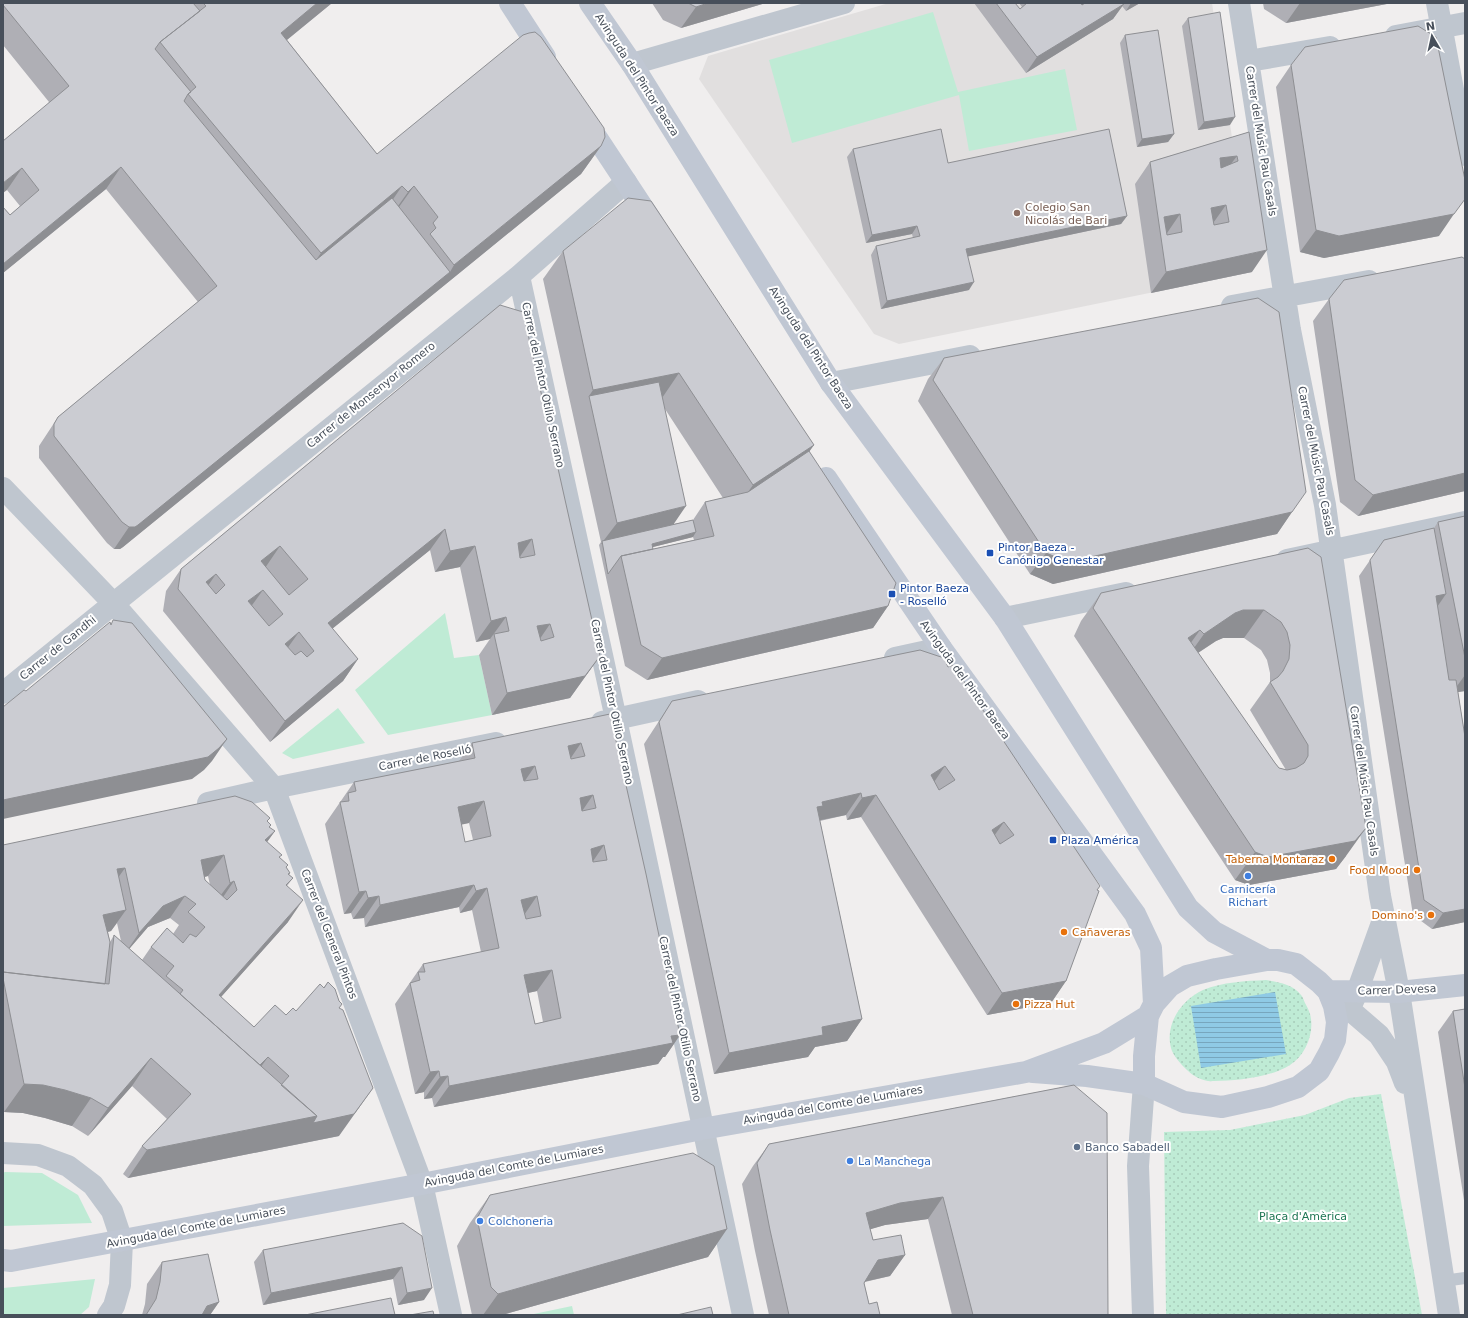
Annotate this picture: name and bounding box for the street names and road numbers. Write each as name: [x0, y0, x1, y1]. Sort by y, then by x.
street label: Avinguda del Pintor Baeza: [592, 11, 682, 139]
street label: Carrer del Músic Pau Casals: [1243, 65, 1279, 217]
street label: Avinguda del Pintor Baeza: [766, 284, 856, 412]
street label: Carrer del Pintor Otilio Serrano: [519, 301, 567, 469]
street label: Carrer de Monsenyor Romero: [304, 339, 438, 451]
street label: Carrer del Músic Pau Casals: [1295, 385, 1337, 537]
street label: Carrer de Gandhi: [17, 613, 99, 683]
street label: Carrer del Pintor Otilio Serrano: [588, 618, 636, 786]
street label: Avinguda del Pintor Baeza: [917, 618, 1013, 742]
street label: Carrer del Músic Pau Casals: [1347, 705, 1381, 857]
street label: Carrer de Roselló: [377, 743, 473, 773]
street label: Carrer del General Pintos: [298, 867, 360, 1001]
street label: Carrer del Pintor Otilio Serrano: [656, 935, 704, 1103]
street label: Carrer Devesa: [1357, 982, 1437, 998]
street label: Avinguda del Comte de Lumiares: [742, 1083, 924, 1127]
street label: Avinguda del Comte de Lumiares: [423, 1142, 605, 1190]
street label: Avinguda del Comte de Lumiares: [105, 1203, 287, 1251]

